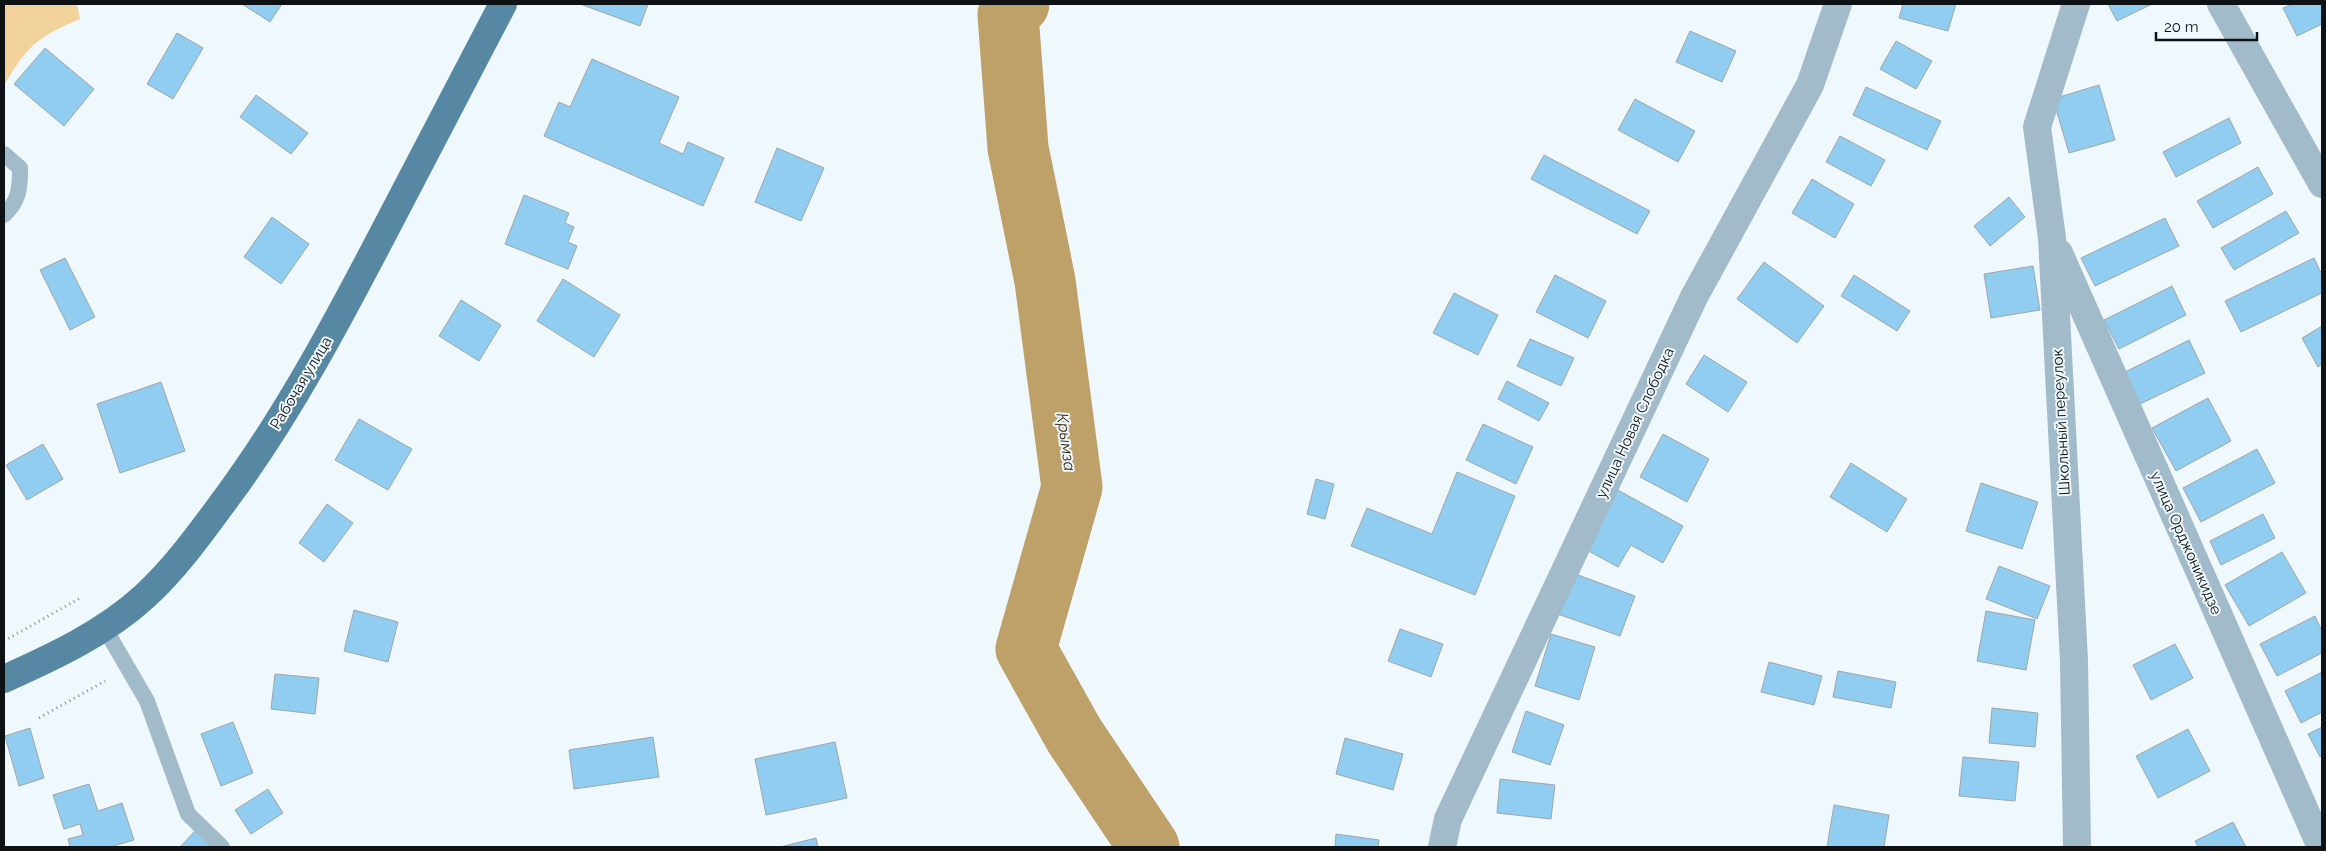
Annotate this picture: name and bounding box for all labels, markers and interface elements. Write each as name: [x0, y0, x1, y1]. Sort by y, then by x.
scale bar: [2156, 10, 2257, 42]
text: 20 m: [2164, 18, 2199, 36]
street label: Рабочая улица: [266, 333, 336, 433]
street label: улица Новая Слободка: [1592, 345, 1678, 501]
street label: Школьный переулок: [2048, 348, 2074, 496]
water label: Крымза: [1053, 412, 1080, 473]
street label: улица Орджоникидзе: [2146, 469, 2226, 618]

